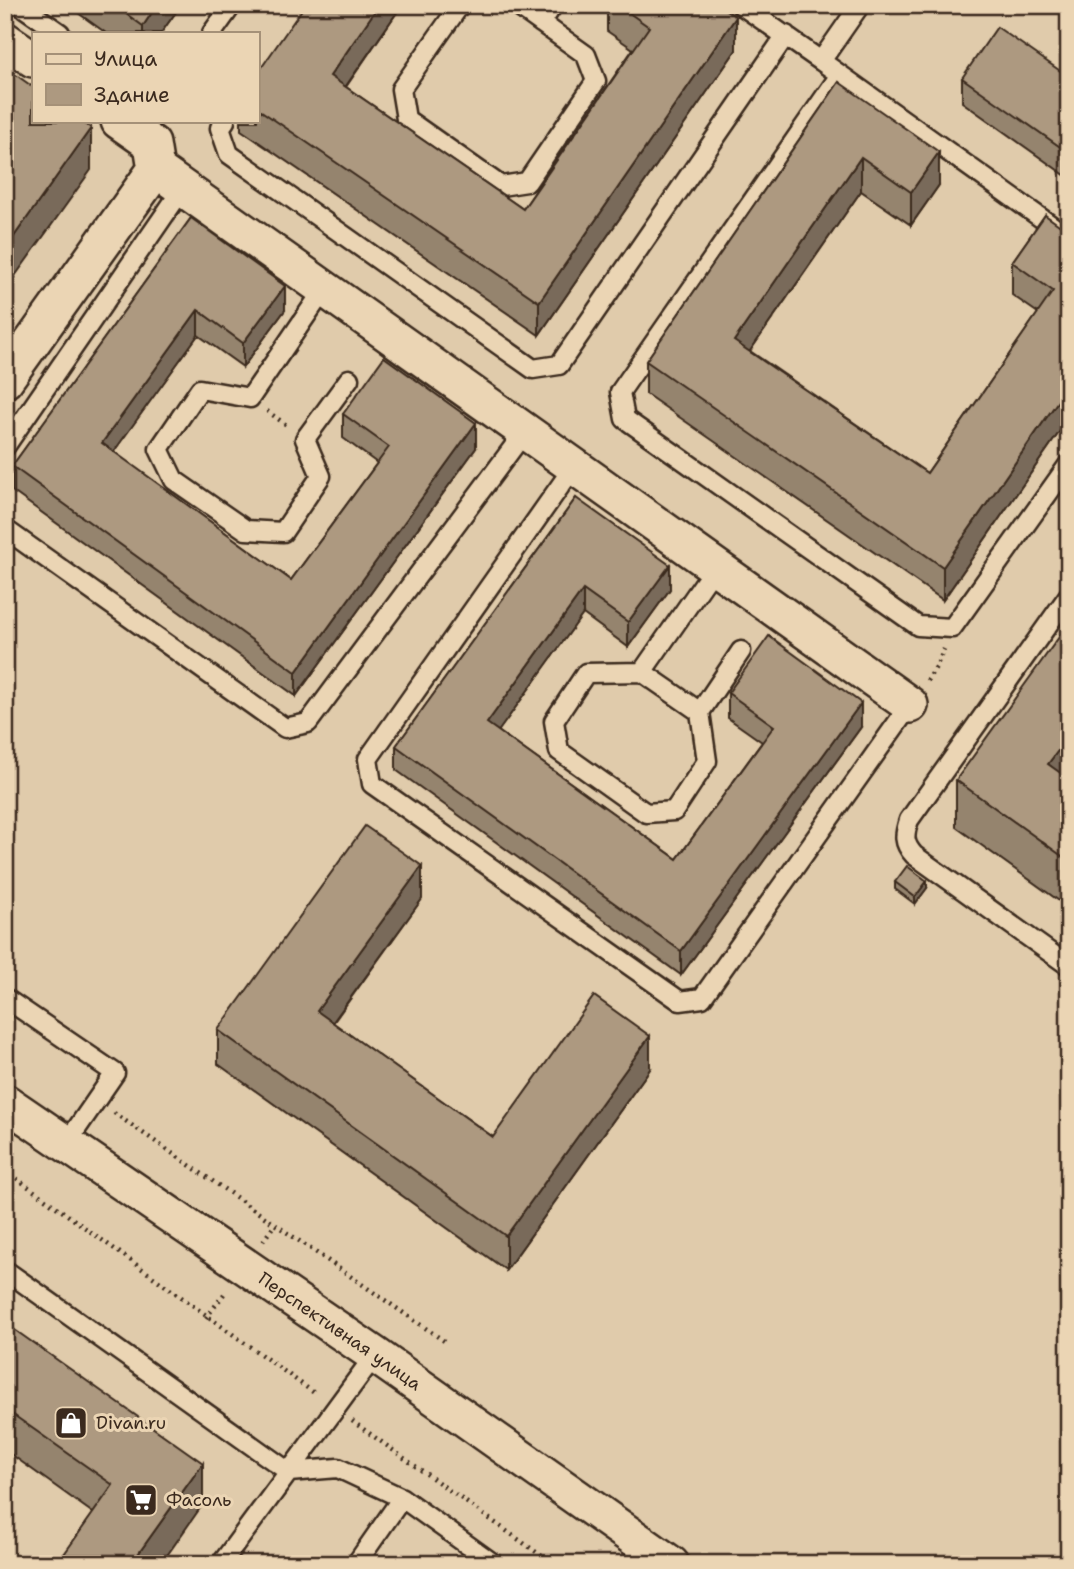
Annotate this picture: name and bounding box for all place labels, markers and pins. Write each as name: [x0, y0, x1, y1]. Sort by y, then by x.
shop icon: Divan.ru: [52, 1404, 90, 1442]
place label: Divan.ru: [96, 1411, 166, 1435]
supermarket icon: Фасоль: [122, 1481, 160, 1519]
place label: Фасоль: [166, 1488, 231, 1512]

